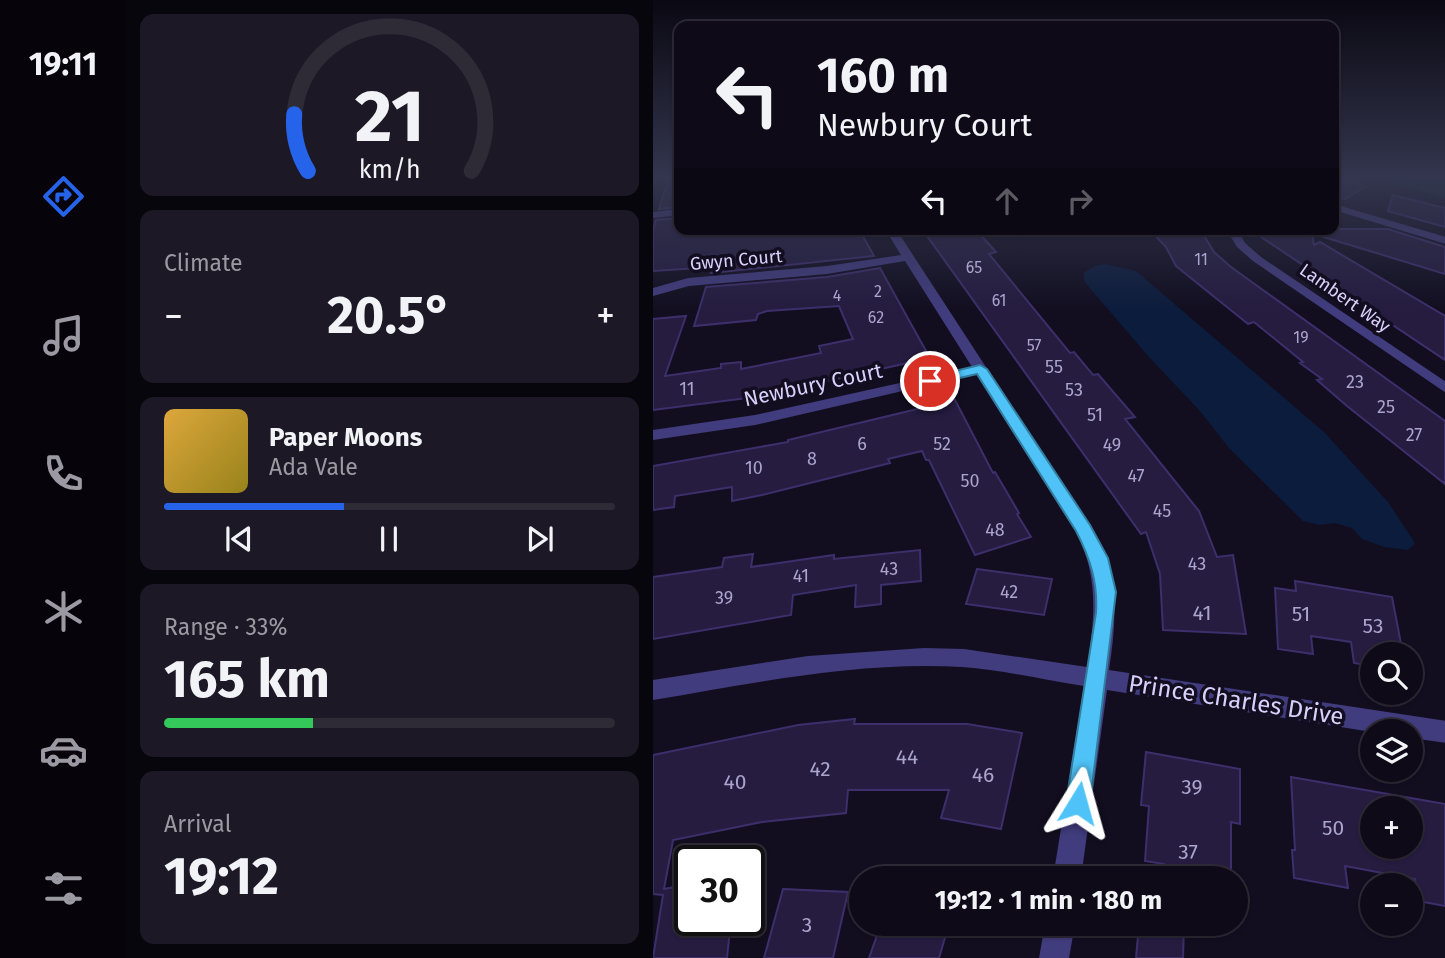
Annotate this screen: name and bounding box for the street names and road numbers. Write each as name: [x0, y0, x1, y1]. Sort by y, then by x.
street label: Gwyn Court: [689, 245, 784, 275]
street label: Lambert Way: [1296, 259, 1395, 337]
street label: Newbury Court: [741, 358, 885, 412]
street label: Prince Charles Drive: [1126, 669, 1346, 731]

